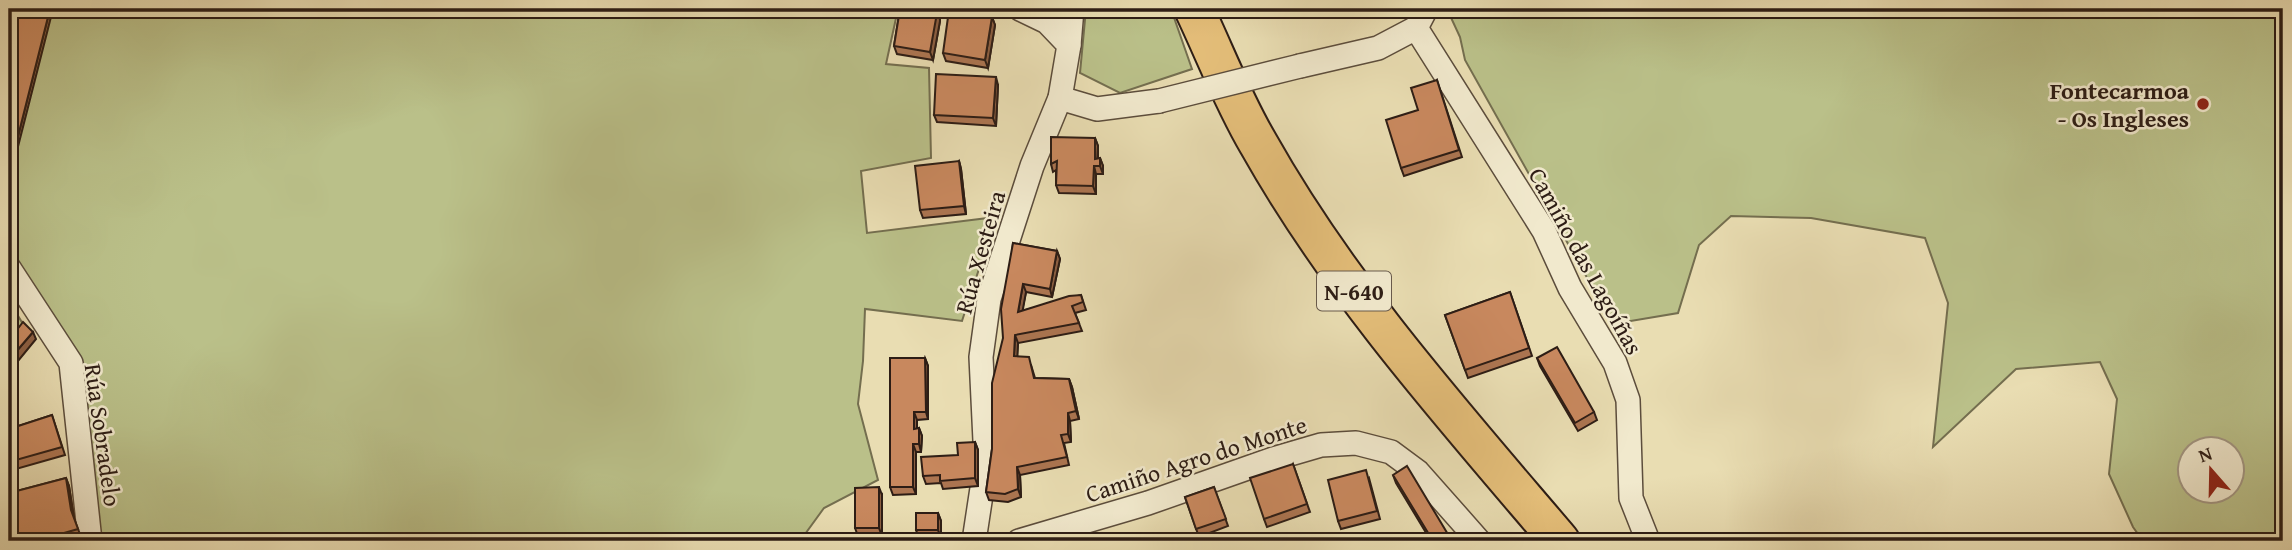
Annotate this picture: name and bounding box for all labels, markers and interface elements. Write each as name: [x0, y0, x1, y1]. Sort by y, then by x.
place label: Fontecarmoa - Os Ingleses: [2050, 73, 2190, 136]
marker: Fontecarmoa - Os Ingleses: [2195, 96, 2211, 112]
street label: Camiño das Lagoíñas: [1520, 161, 1652, 361]
street label: Rúa Xesteira: [946, 186, 1014, 318]
road number: N-640: [1317, 272, 1391, 310]
street label: Rúa Sobradelo: [76, 361, 130, 509]
street label: Camiño Agro do Monte: [1081, 407, 1311, 511]
north arrow: [2176, 434, 2246, 504]
text: N: [2194, 439, 2216, 469]

